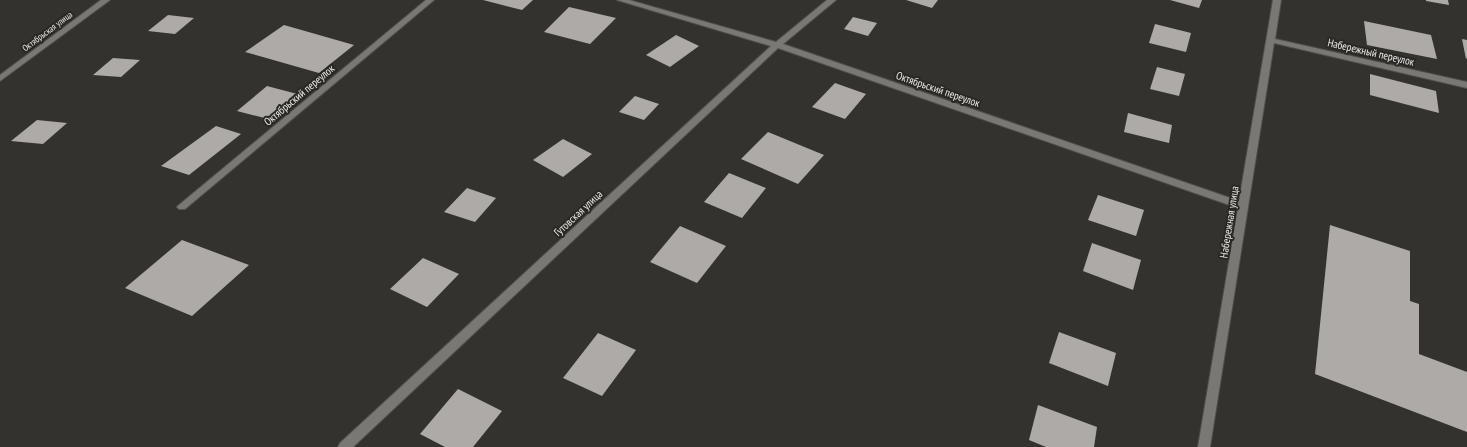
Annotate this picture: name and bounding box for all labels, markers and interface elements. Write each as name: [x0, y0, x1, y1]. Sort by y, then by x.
street label: Октябрьская улица: [20, 8, 75, 53]
street label: Набережный переулок: [1326, 35, 1416, 69]
street label: Октябрьский переулок: [261, 61, 338, 129]
street label: Октябрьский переулок: [894, 68, 982, 110]
street label: Набережная улица: [1216, 185, 1242, 259]
street label: Гутовская улица: [551, 187, 605, 239]

